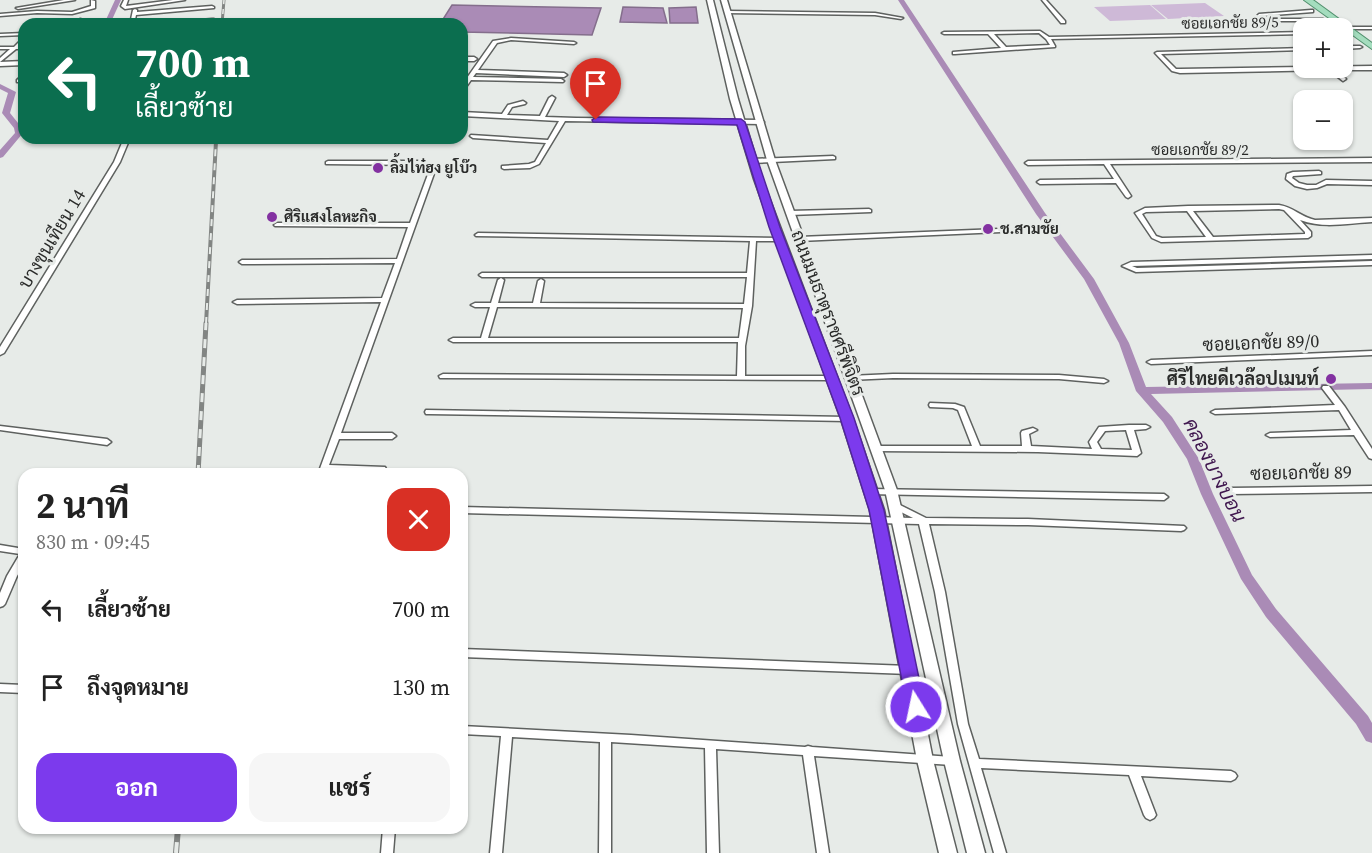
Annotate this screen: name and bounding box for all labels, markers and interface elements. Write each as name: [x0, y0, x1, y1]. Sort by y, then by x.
street label: ซอยเอกชัย 89/5: [1181, 11, 1279, 34]
map controls: [1293, 18, 1353, 150]
button: +: [1293, 18, 1353, 78]
text: 700 m: [135, 33, 250, 91]
icon: left: [36, 42, 114, 120]
pin: [570, 58, 621, 120]
icon: arrive: [579, 67, 612, 100]
text: เลี้ยวซ้าย: [135, 89, 233, 126]
button: −: [1293, 90, 1353, 150]
street label: ซอยเอกชัย 89/2: [1151, 139, 1249, 160]
place label: ลิ้มไท๋ฮง ยูโบ๊ว: [390, 153, 477, 179]
marker: ลิ้มไท๋ฮง ยูโบ๊ว: [371, 161, 385, 175]
street label: บางขุนเทียน 14: [12, 184, 91, 293]
place label: ศิริแสงโลหะกิจ: [284, 206, 377, 227]
marker: ศิริแสงโลหะกิจ: [265, 210, 279, 224]
place label: ช.สามชัย: [1000, 218, 1059, 239]
marker: ช.สามชัย: [981, 222, 995, 236]
street label: ถนนมนธาตุราชศรีพิจิตร: [785, 226, 872, 400]
street label: ซอยเอกชัย 89/0: [1202, 328, 1320, 357]
place label: ศิริไทยดีเวล๊อปเมนท์: [1167, 366, 1320, 391]
marker: ศิริไทยดีเวล๊อปเมนท์: [1324, 372, 1338, 386]
water label: คลองบางบอน: [1177, 413, 1253, 527]
street label: ซอยเอกชัย 89: [1250, 459, 1352, 486]
text: 2 นาที: [36, 481, 129, 530]
button: close: [387, 488, 450, 551]
text: 830 m · 09:45: [36, 528, 150, 556]
icon: left: [36, 593, 69, 626]
text: เลี้ยวซ้าย: [87, 594, 171, 624]
text: 700 m: [392, 594, 450, 624]
icon: arrive: [36, 671, 69, 704]
text: ถึงจุดหมาย: [87, 672, 189, 702]
text: 130 m: [392, 672, 450, 702]
position arrow: [884, 675, 948, 739]
button: ออก: [36, 753, 237, 822]
button: แชร์: [249, 753, 450, 822]

